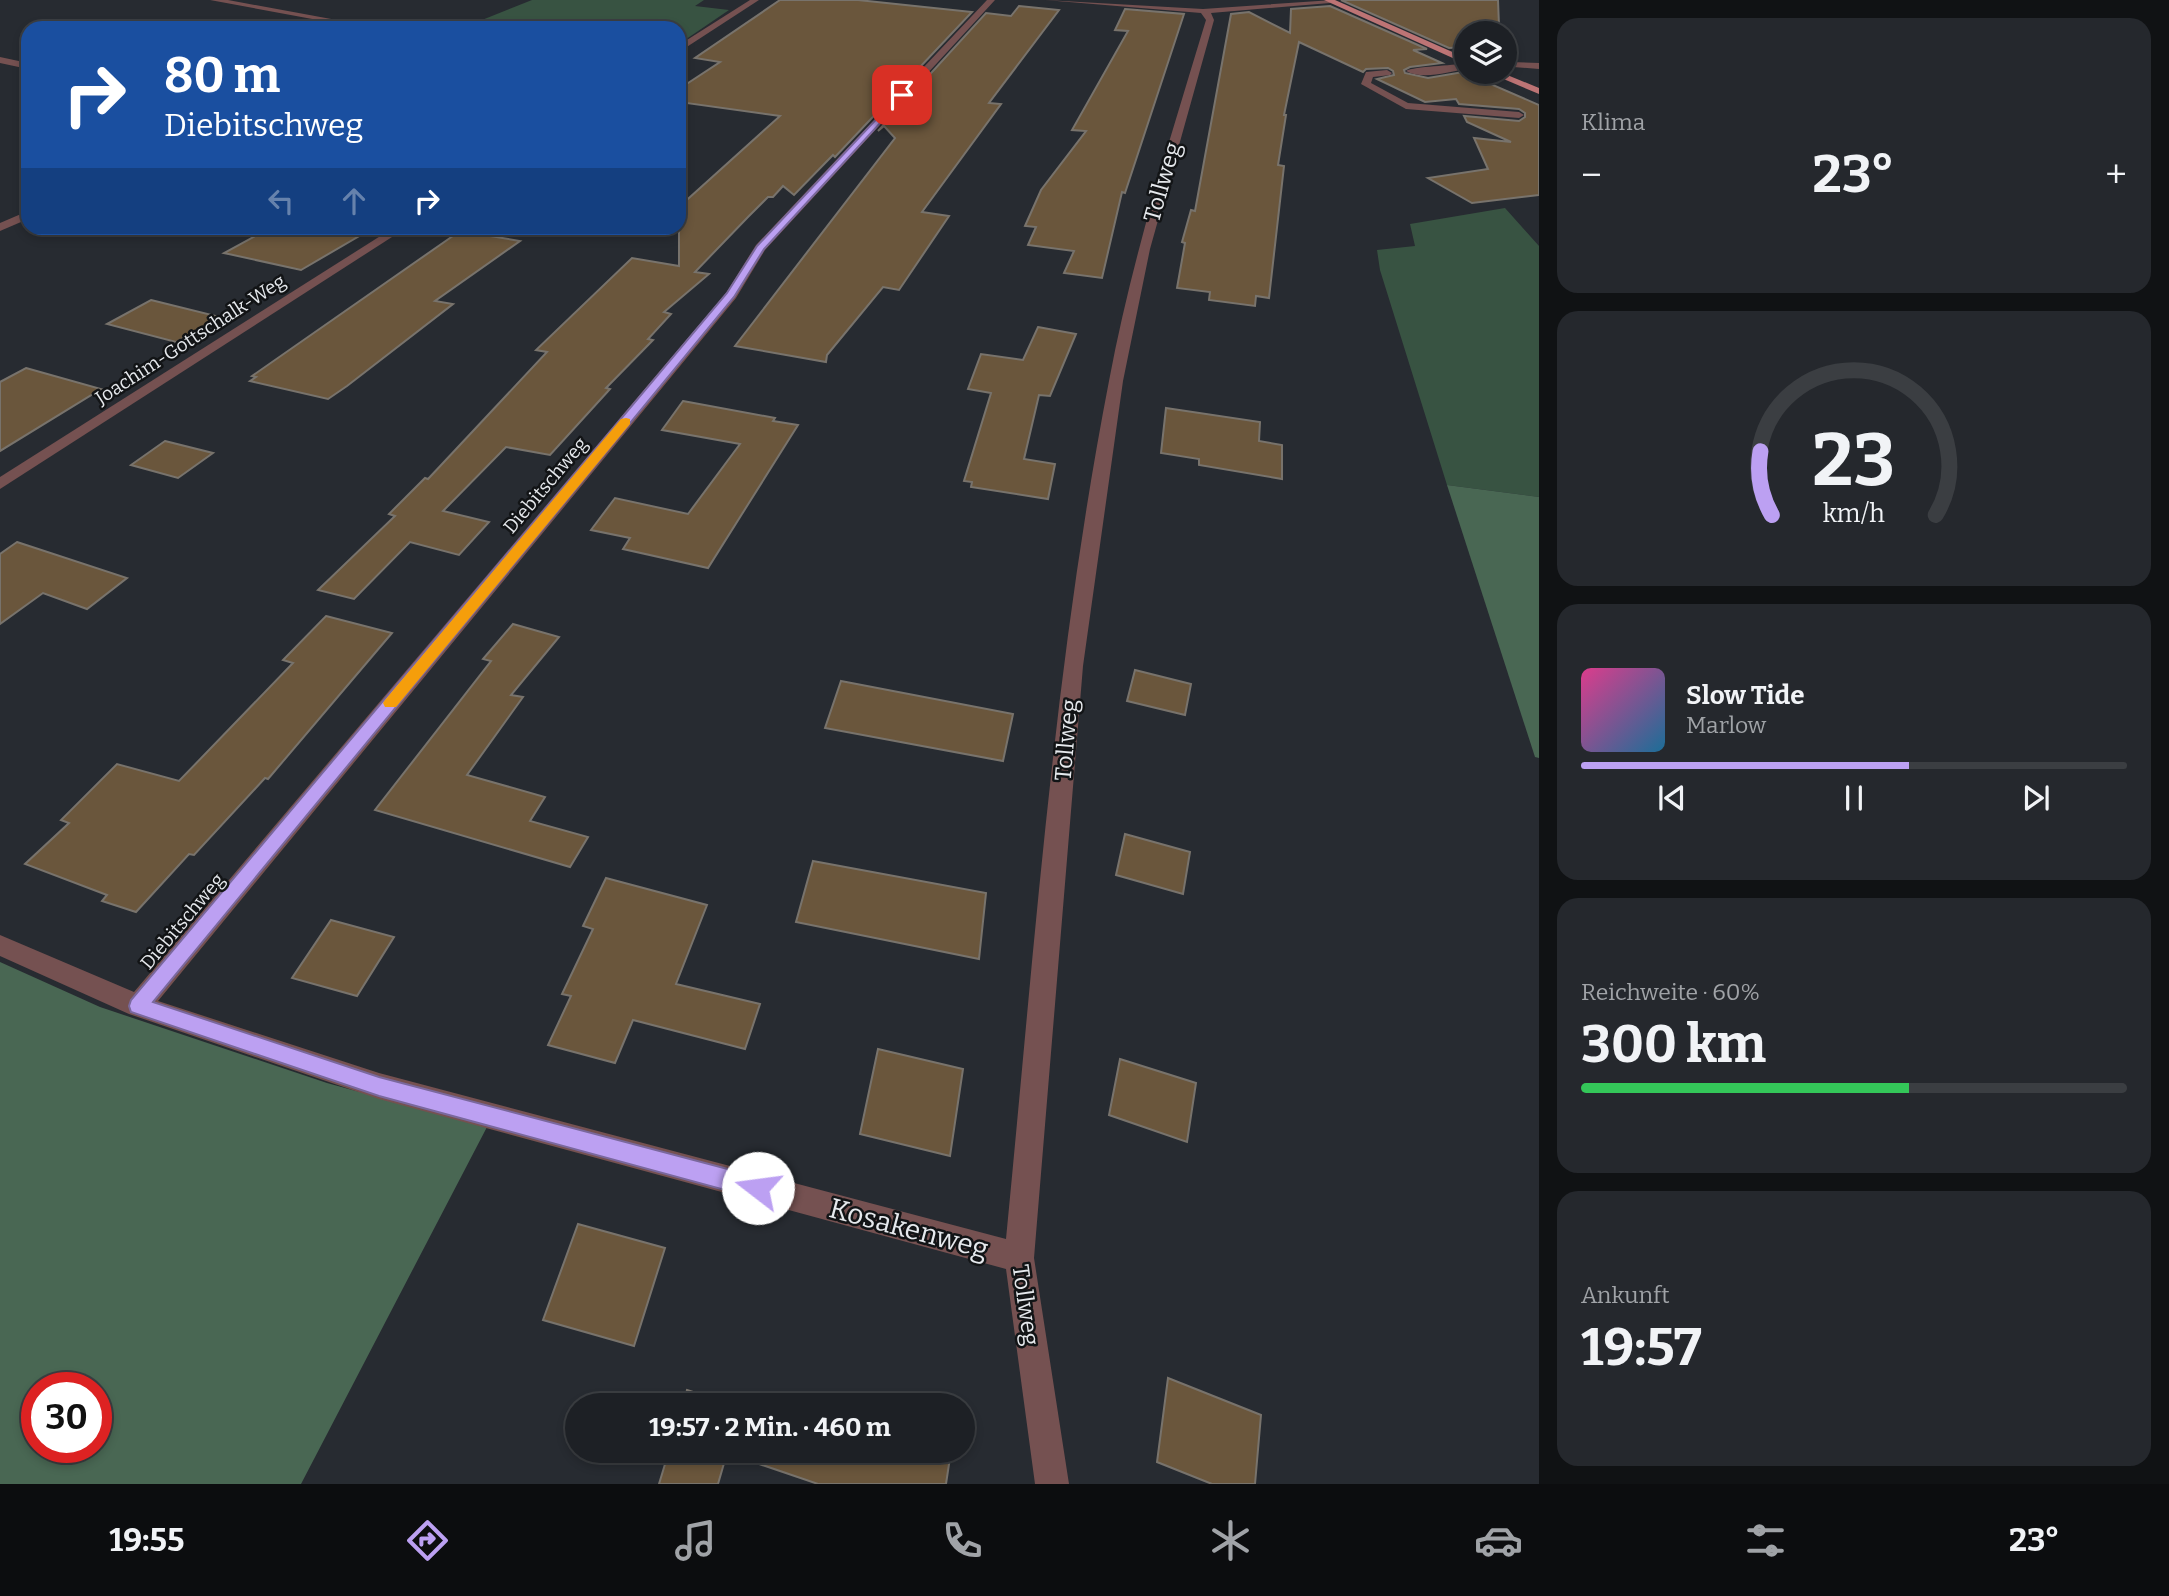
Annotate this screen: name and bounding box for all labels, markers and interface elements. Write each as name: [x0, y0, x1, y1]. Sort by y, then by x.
map controls: [1454, 21, 1517, 84]
button: layers: [1454, 21, 1517, 84]
text: 80 m: [164, 46, 280, 105]
icon: right: [49, 49, 140, 140]
pin: [872, 65, 932, 125]
icon: arrive: [883, 76, 921, 114]
text: Diebitschweg: [164, 106, 363, 144]
text: Klima: [1581, 108, 1645, 136]
street label: Tollweg: [1137, 139, 1187, 225]
text: 23°: [1813, 143, 1895, 206]
text: −: [1581, 152, 1602, 198]
text: +: [2105, 152, 2127, 198]
icon: left: [262, 182, 300, 220]
icon: ahead: [335, 182, 373, 220]
icon: right: [408, 182, 446, 220]
street label: Joachim-Gottschalk-Weg: [90, 269, 290, 410]
text: 23: [1813, 417, 1895, 504]
street label: Diebitschweg: [499, 432, 592, 538]
text: km/h: [1823, 499, 1885, 529]
text: Slow Tide: [1686, 680, 1805, 711]
street label: Tollweg: [1048, 698, 1084, 782]
text: Marlow: [1686, 711, 1766, 739]
icon: previous: [1653, 779, 1691, 817]
icon: pause: [1835, 779, 1873, 817]
icon: next: [2017, 779, 2055, 817]
street label: Diebitschweg: [136, 868, 229, 974]
text: Reichweite · 60%: [1581, 978, 1760, 1006]
text: 300 km: [1581, 1013, 1766, 1076]
position arrow: [721, 1151, 795, 1225]
street label: Kosakenweg: [826, 1191, 992, 1266]
street label: Tollweg: [1006, 1263, 1046, 1348]
text: Ankunft: [1581, 1281, 1670, 1309]
text: 19:57: [1581, 1316, 1702, 1379]
speed limit sign: 30: [21, 1372, 112, 1463]
text: 19:57 · 2 Min. · 460 m: [649, 1412, 891, 1443]
icon: directions: [403, 1516, 452, 1565]
icon: music: [671, 1516, 720, 1565]
icon: phone: [938, 1516, 987, 1565]
icon: climate: [1206, 1516, 1255, 1565]
icon: car: [1474, 1516, 1523, 1565]
icon: filters: [1741, 1516, 1790, 1565]
text: 19:55: [109, 1521, 185, 1559]
text: 23°: [2009, 1521, 2060, 1559]

